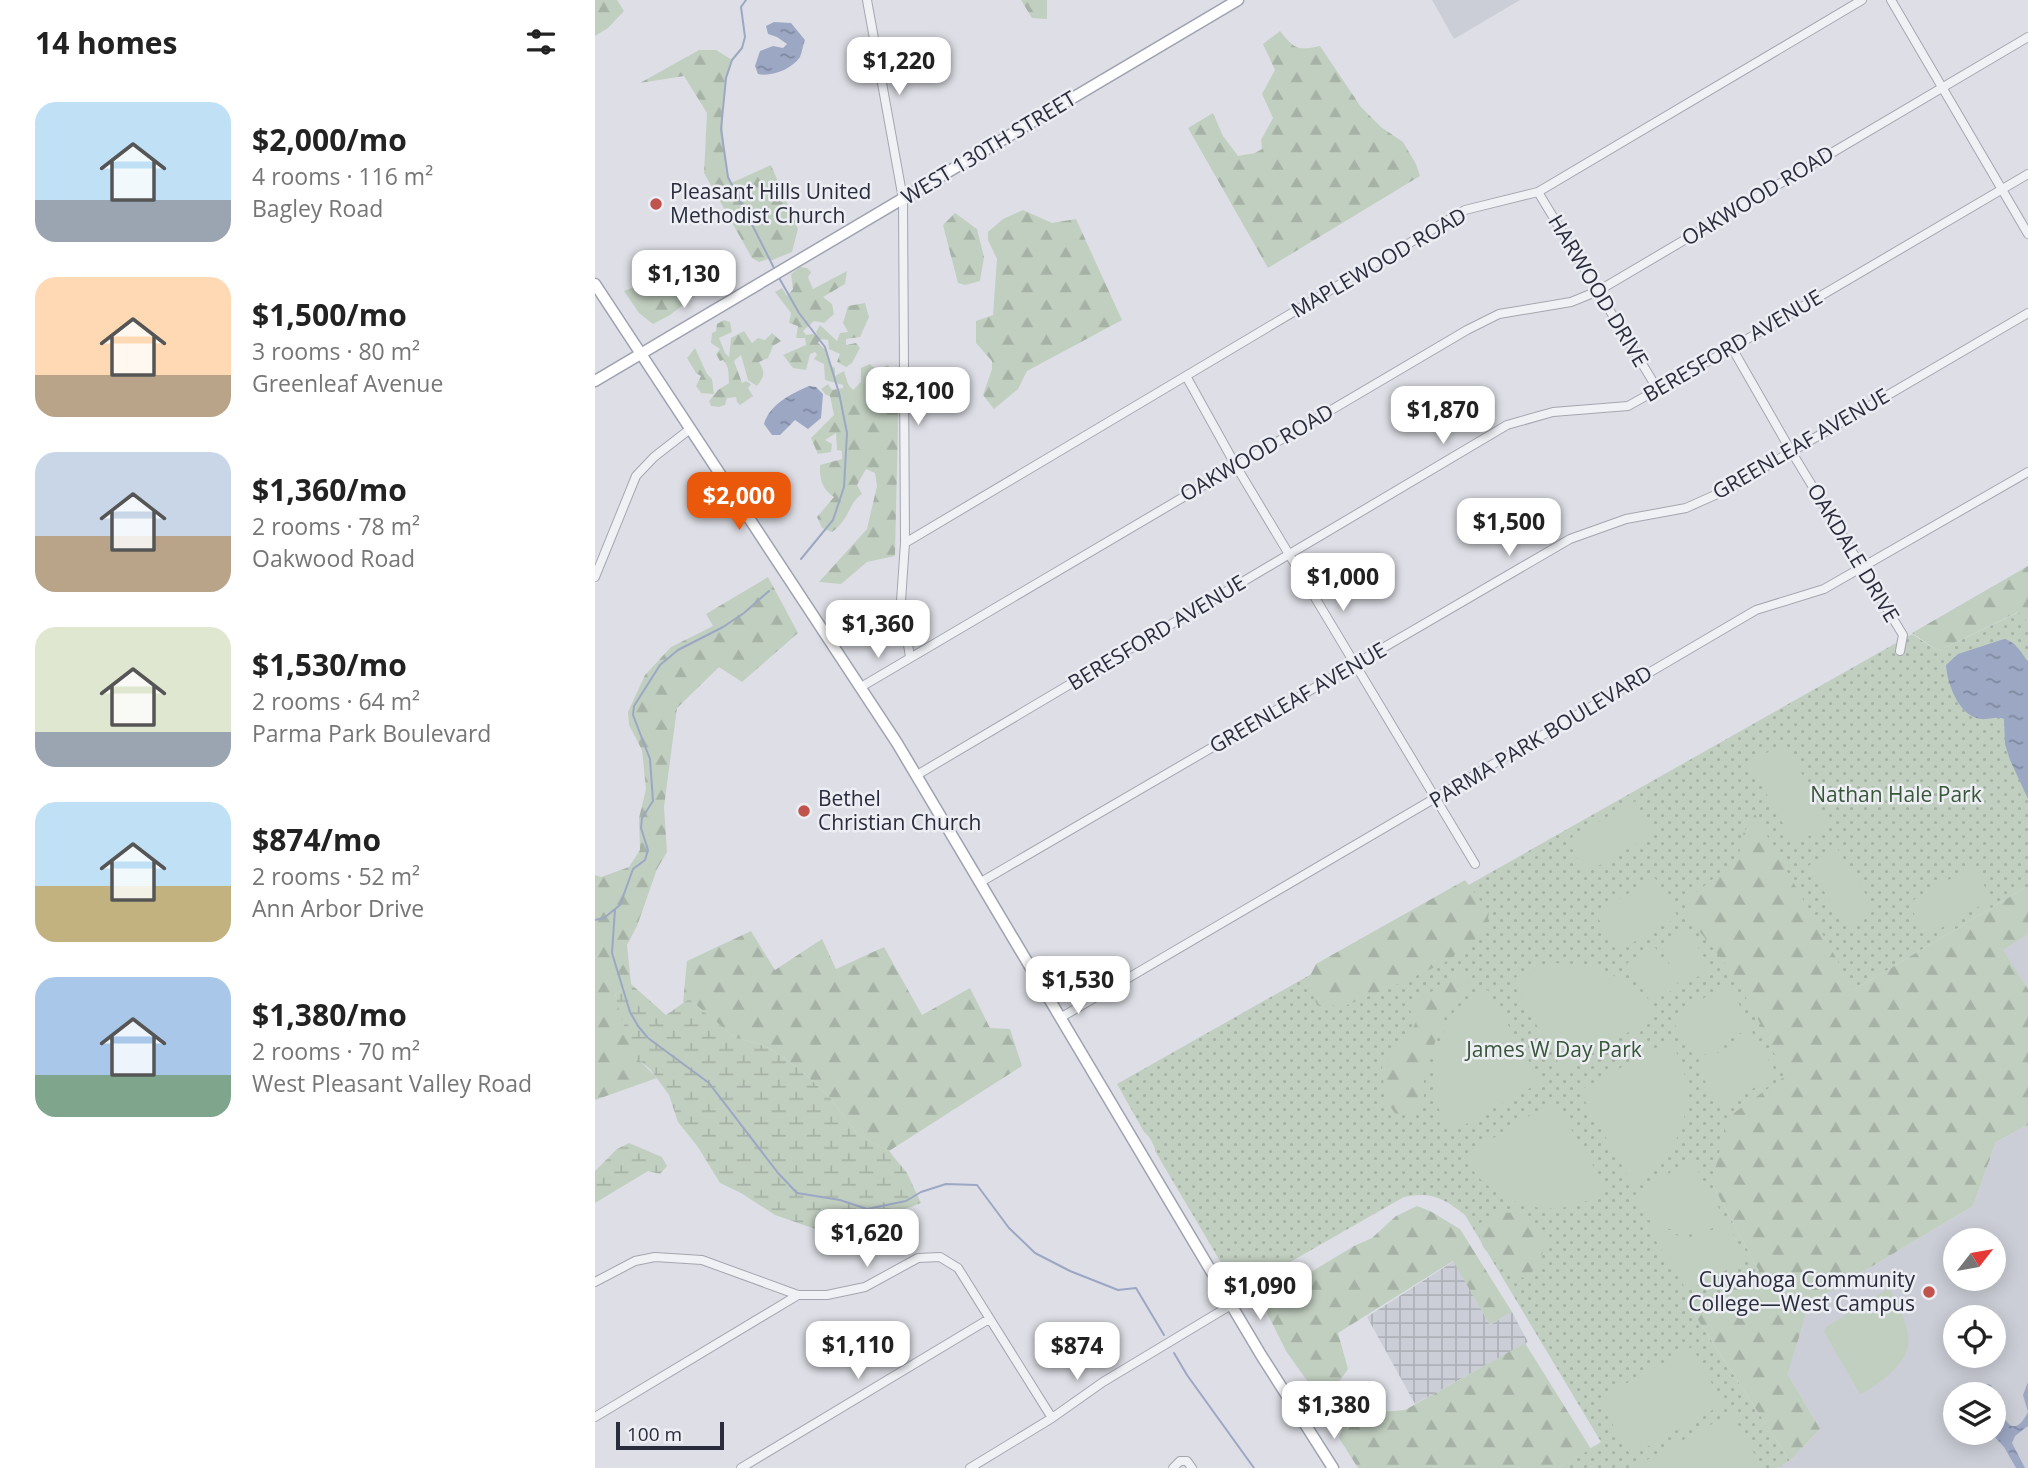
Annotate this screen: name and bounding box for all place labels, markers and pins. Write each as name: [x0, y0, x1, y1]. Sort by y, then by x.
pin: $1,220: [842, 38, 956, 97]
place label: Pleasant Hills United Methodist Church: [670, 177, 871, 229]
marker: Pleasant Hills United Methodist Church: [648, 196, 664, 212]
pin: $1,130: [627, 250, 741, 310]
pin: $2,100: [861, 368, 975, 427]
pin: $1,870: [1386, 386, 1500, 446]
pin: $2,000: [682, 472, 796, 532]
pin: $1,500: [1452, 498, 1566, 558]
pin: $1,000: [1286, 554, 1400, 613]
pin: $1,360: [821, 600, 935, 660]
place label: Bethel Christian Church: [818, 784, 981, 836]
marker: Bethel Christian Church: [796, 803, 812, 819]
pin: $1,530: [1021, 956, 1135, 1016]
pin: $1,620: [810, 1210, 924, 1269]
pin: $1,090: [1203, 1262, 1317, 1322]
place label: Cuyahoga Community College—West Campus: [1688, 1265, 1915, 1317]
marker: Cuyahoga Community College—West Campus: [1921, 1284, 1937, 1300]
pin: $1,110: [801, 1322, 915, 1381]
pin: $874: [1036, 1322, 1118, 1382]
pin: $1,380: [1277, 1382, 1391, 1441]

